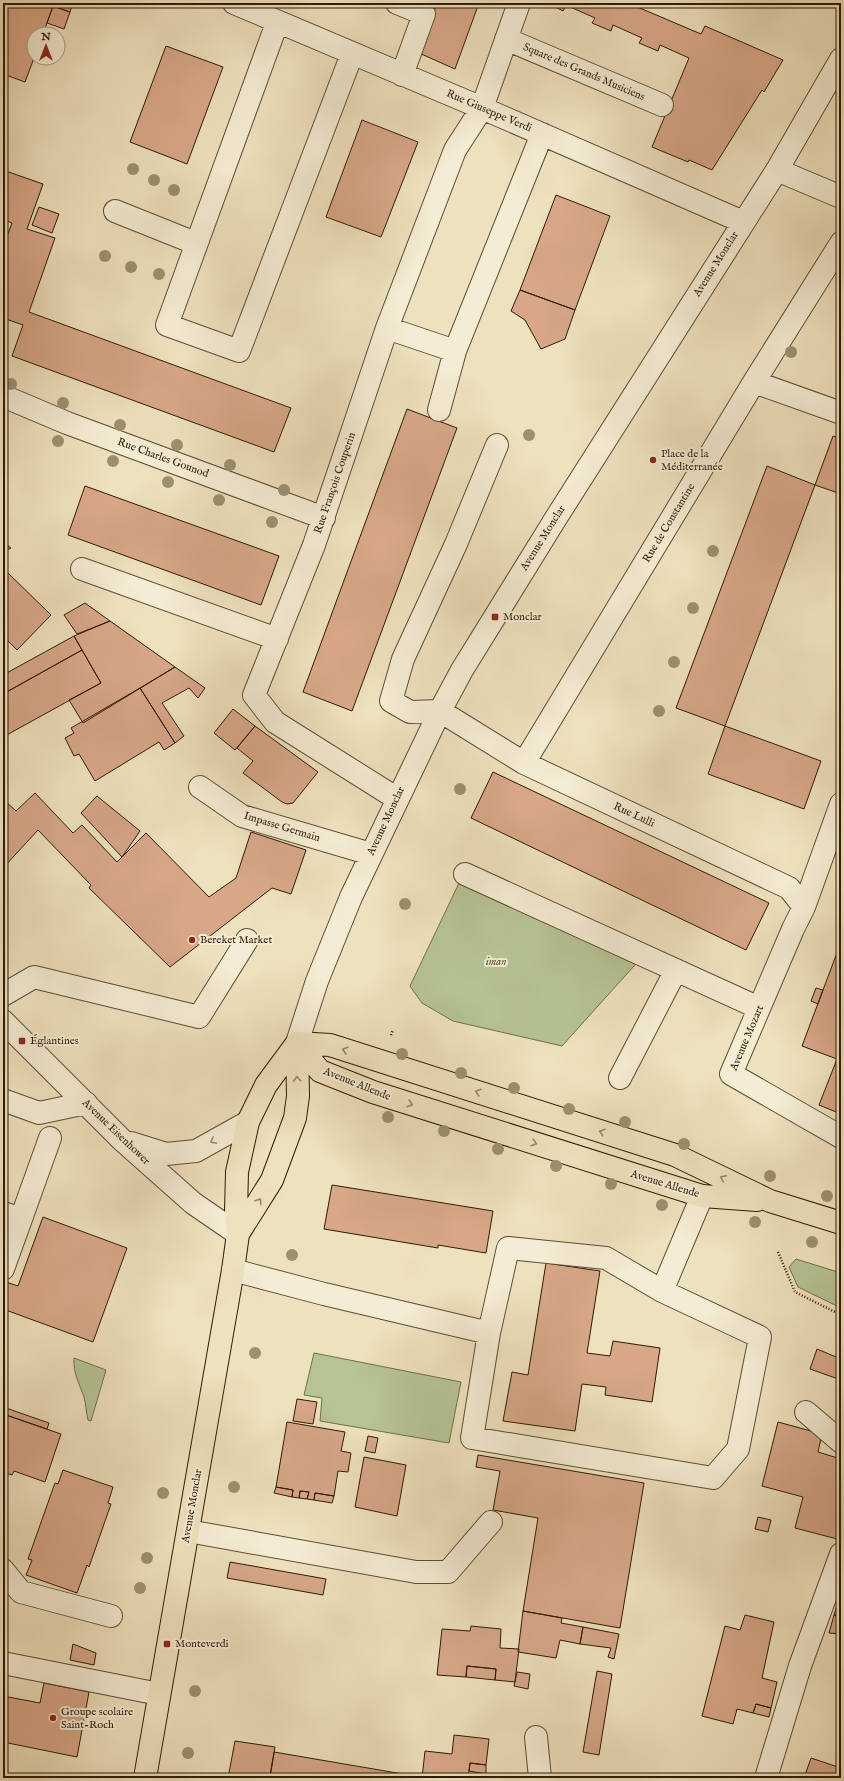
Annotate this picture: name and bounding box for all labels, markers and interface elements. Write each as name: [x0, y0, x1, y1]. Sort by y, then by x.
north arrow: [26, 26, 66, 66]
text: N: [40, 30, 51, 44]
street label: Square des Grands Musiciens: [521, 40, 647, 104]
street label: Rue Giuseppe Verdi: [444, 87, 534, 135]
street label: Avenue Monclar: [690, 229, 742, 300]
street label: Rue François Couperin: [311, 430, 359, 535]
street label: Rue Charles Gounod: [115, 435, 211, 481]
place label: Place de la Méditerranée: [661, 447, 723, 474]
marker: Place de la Méditerranée: [648, 455, 658, 465]
street label: Rue de Constantine: [640, 481, 698, 565]
street label: Avenue Monclar: [517, 503, 569, 574]
place label: Monclar: [503, 610, 542, 624]
marker: Monclar: [490, 612, 500, 622]
street label: Avenue Monclar: [363, 784, 408, 859]
street label: Rue Lulli: [611, 799, 657, 831]
street label: Impasse Germain: [242, 809, 322, 845]
place label: Bereket Market: [200, 933, 272, 947]
marker: Bereket Market: [187, 935, 197, 945]
park label: iman: [486, 955, 506, 969]
street label: Avenue Mozart: [727, 1003, 767, 1074]
place label: Églantines: [30, 1034, 79, 1048]
marker: Églantines: [17, 1036, 27, 1046]
one-way arrow: [342, 1046, 349, 1055]
street label: Avenue Allende: [320, 1064, 393, 1104]
one-way arrow: [293, 1076, 301, 1082]
one-way arrow: [474, 1088, 481, 1097]
street label: Avenue Eisenhower: [78, 1095, 153, 1168]
one-way arrow: [406, 1099, 413, 1108]
one-way arrow: [598, 1128, 605, 1137]
one-way arrow: [210, 1136, 218, 1144]
one-way arrow: [530, 1138, 537, 1147]
street label: Avenue Allende: [628, 1167, 701, 1201]
one-way arrow: [719, 1175, 727, 1183]
one-way arrow: [254, 1198, 262, 1205]
street label: Avenue Monclar: [178, 1468, 205, 1545]
place label: Monteverdi: [175, 1637, 229, 1651]
marker: Monteverdi: [162, 1639, 172, 1649]
place label: Groupe scolaire Saint-Roch: [61, 1705, 133, 1732]
marker: Groupe scolaire Saint-Roch: [48, 1713, 58, 1723]

